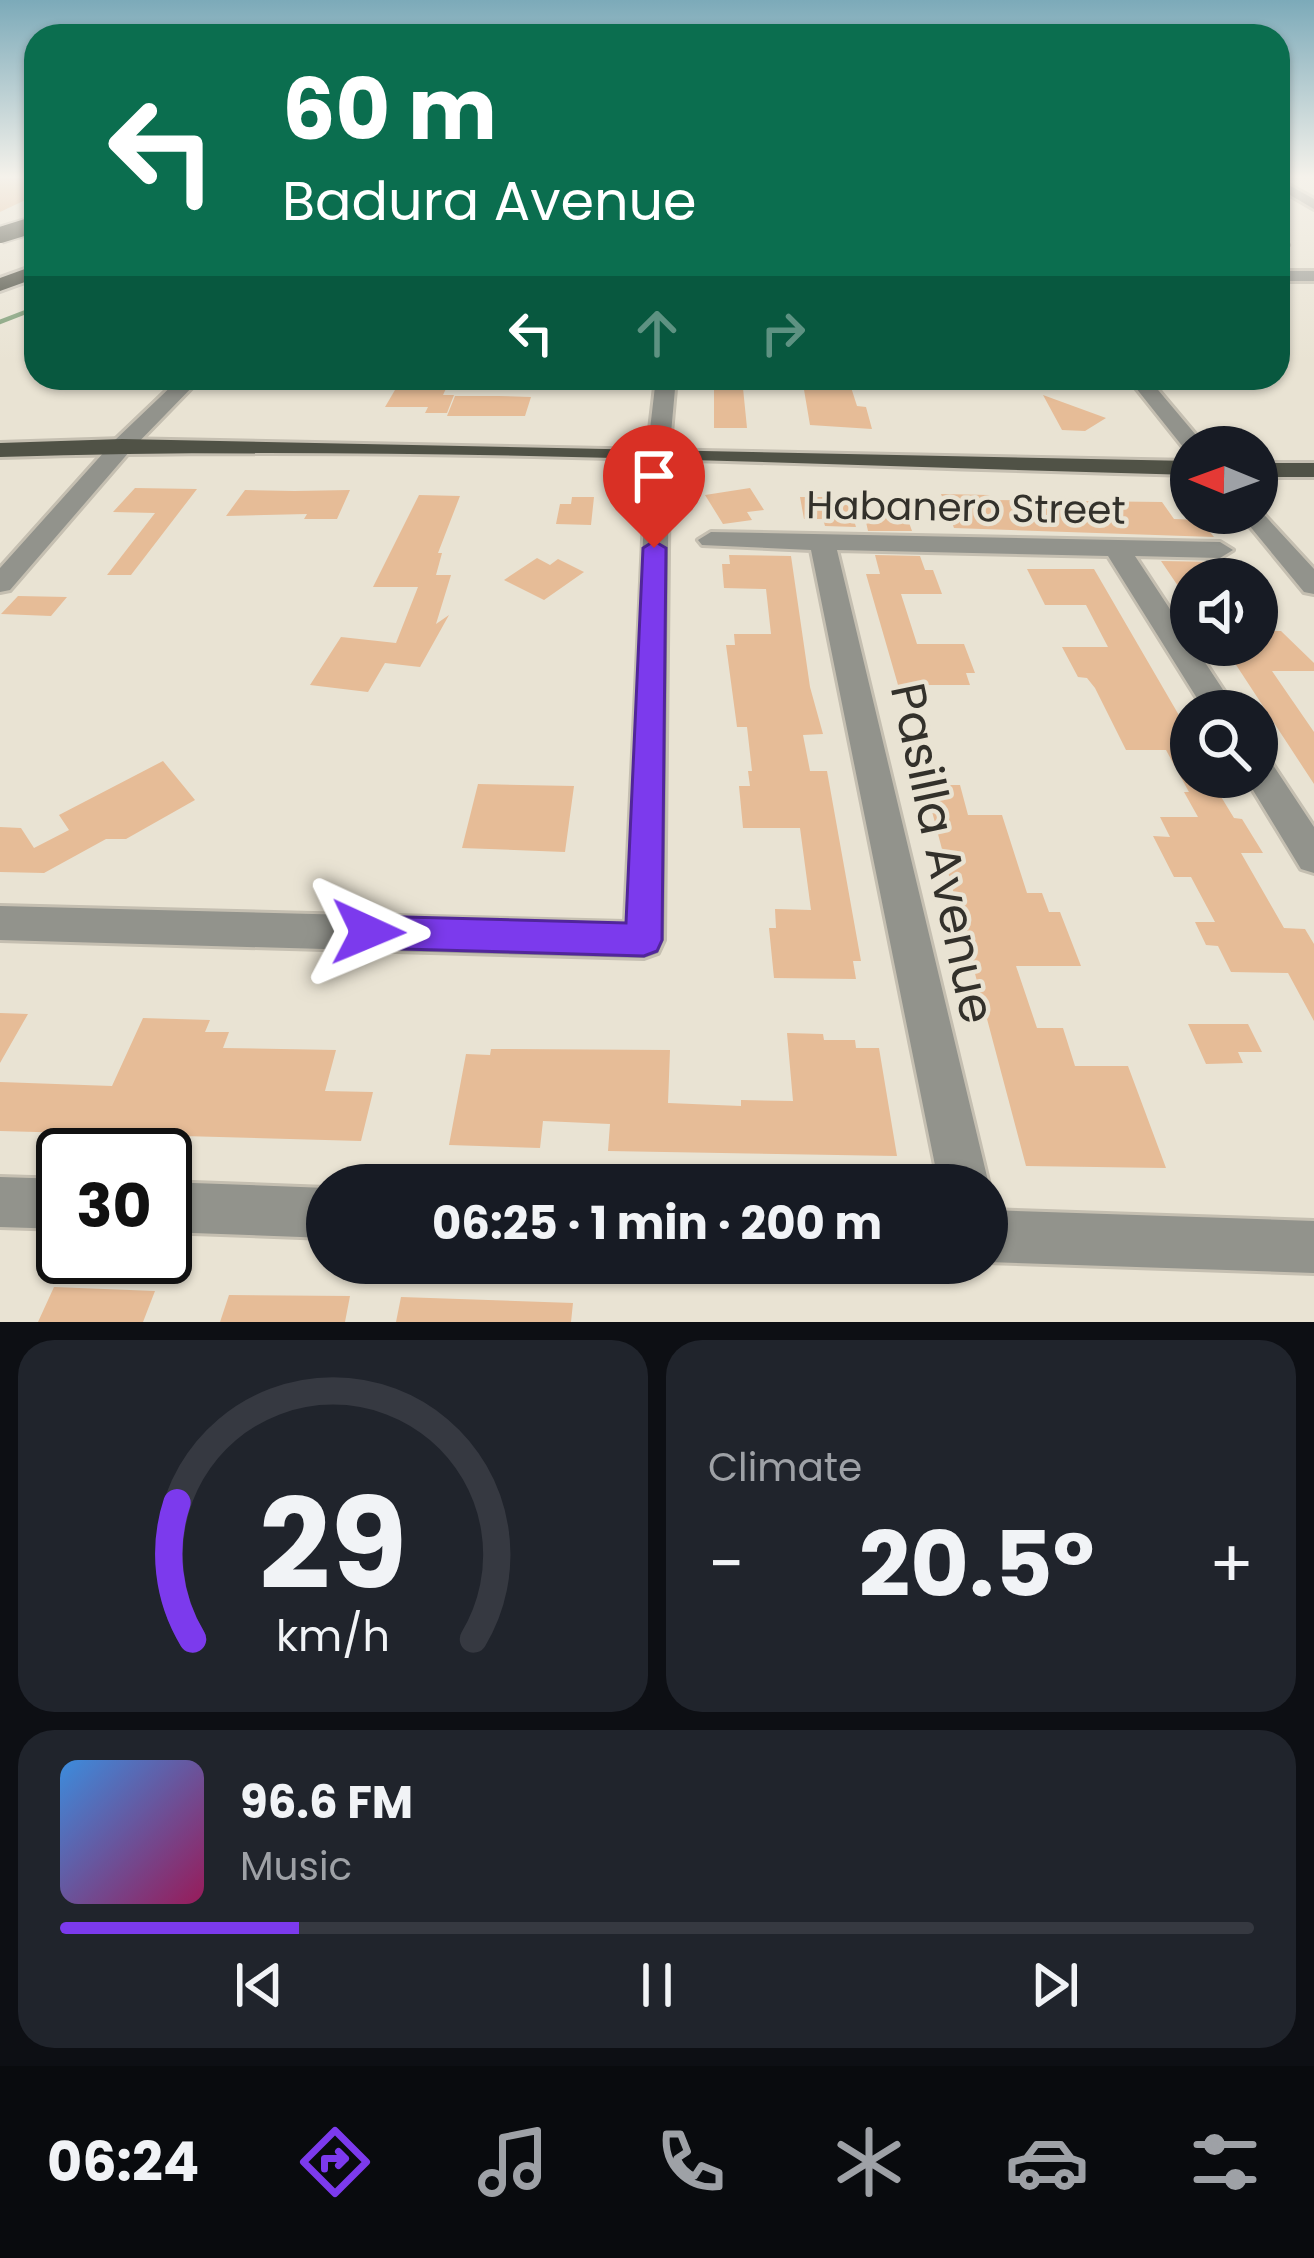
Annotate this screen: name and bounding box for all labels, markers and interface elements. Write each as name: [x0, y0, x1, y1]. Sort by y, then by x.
text: 60 m: [282, 51, 497, 168]
icon: left: [84, 72, 240, 228]
text: Badura Avenue: [282, 163, 697, 239]
icon: left: [498, 300, 564, 366]
icon: ahead: [624, 300, 690, 366]
icon: right: [750, 300, 816, 366]
pin: [603, 425, 705, 548]
north arrow: [1170, 426, 1278, 534]
map controls: [1170, 426, 1278, 798]
icon: arrive: [621, 443, 687, 509]
street label: Habanero Street: [806, 477, 1126, 538]
button: sound: [1170, 558, 1278, 666]
street label: Pasilla Avenue: [874, 677, 1011, 1029]
button: search: [1170, 690, 1278, 798]
position arrow: [305, 869, 431, 995]
speed limit sign: 30: [36, 1128, 192, 1284]
text: 06:25 · 1 min · 200 m: [432, 1192, 882, 1255]
text: Climate: [708, 1440, 862, 1495]
text: 29: [259, 1457, 407, 1632]
text: 20.5°: [859, 1501, 1094, 1628]
text: −: [708, 1518, 744, 1610]
text: +: [1209, 1518, 1254, 1610]
text: km/h: [276, 1606, 390, 1666]
text: 96.6 FM: [240, 1771, 413, 1834]
text: Music: [240, 1839, 352, 1894]
icon: previous: [226, 1952, 292, 2018]
icon: pause: [624, 1952, 690, 2018]
icon: next: [1022, 1952, 1088, 2018]
icon: directions: [293, 2120, 377, 2204]
icon: music: [471, 2120, 555, 2204]
icon: phone: [649, 2120, 733, 2204]
icon: climate: [827, 2120, 911, 2204]
icon: car: [1005, 2120, 1089, 2204]
icon: filters: [1183, 2120, 1267, 2204]
text: 06:24: [47, 2124, 199, 2200]

